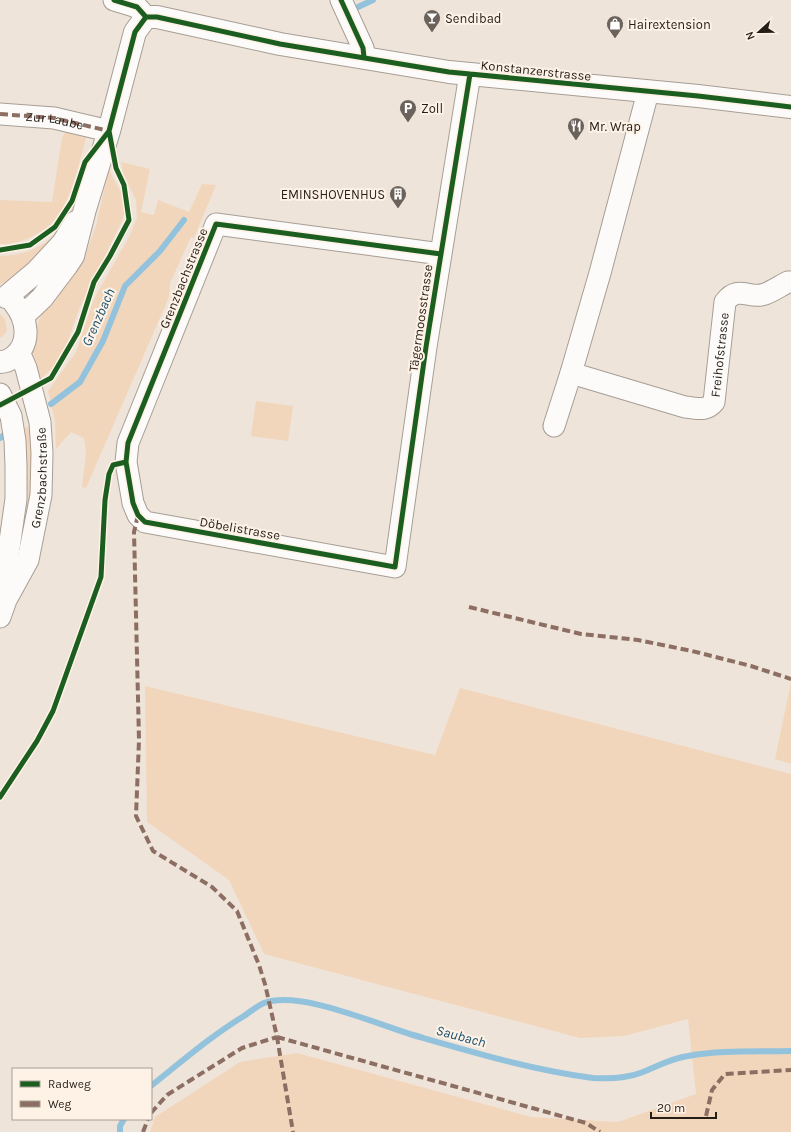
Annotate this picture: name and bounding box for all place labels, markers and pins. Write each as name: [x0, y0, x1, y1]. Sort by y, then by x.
bar icon: Sendibad: [422, 8, 442, 33]
place label: Sendibad: [445, 11, 502, 26]
shop icon: Hairextension: [605, 14, 625, 39]
place label: Hairextension: [628, 17, 711, 32]
parking icon: Zoll: [398, 98, 418, 123]
place label: Zoll: [421, 101, 443, 116]
restaurant icon: Mr. Wrap: [566, 116, 586, 141]
place label: Mr. Wrap: [589, 119, 641, 134]
building icon: EMINSHOVENHUS: [388, 184, 408, 209]
place label: EMINSHOVENHUS: [281, 187, 385, 202]

